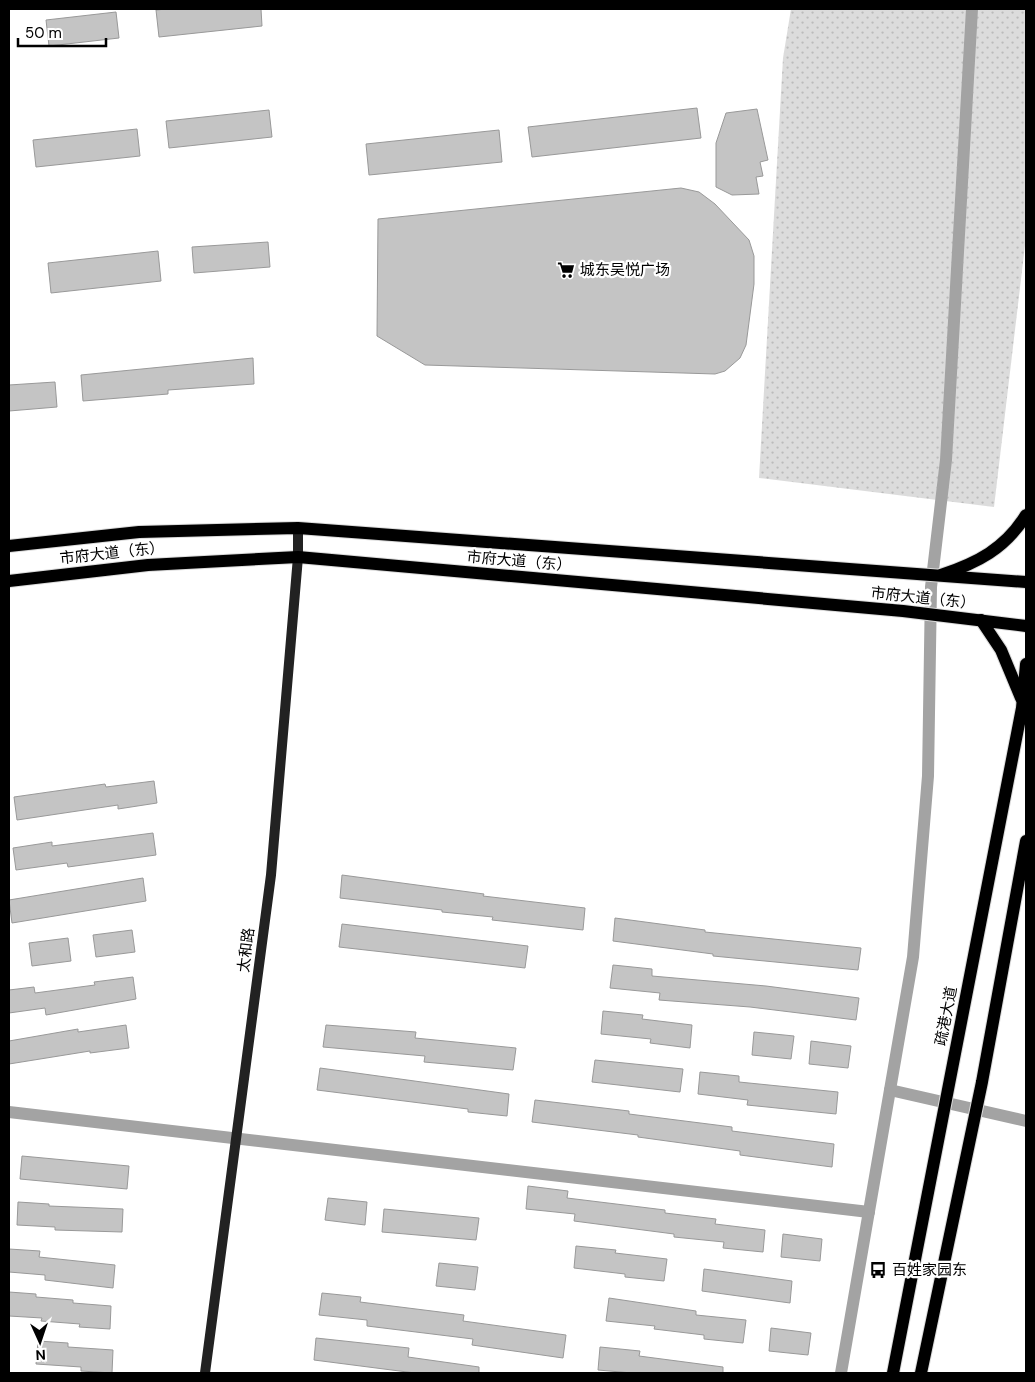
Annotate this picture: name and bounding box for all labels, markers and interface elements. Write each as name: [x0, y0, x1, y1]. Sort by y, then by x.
scale bar: [18, 15, 105, 47]
text: 50 m: [25, 23, 62, 43]
supermarket icon: 城东吴悦广场: [556, 260, 576, 280]
place label: 城东吴悦广场: [580, 260, 670, 280]
street label: 市府大道（东）: [59, 538, 165, 568]
street label: 市府大道（东）: [466, 546, 572, 576]
street label: 市府大道（东）: [870, 583, 976, 613]
street label: 太和路: [233, 926, 259, 974]
street label: 疏港大道: [930, 985, 962, 1047]
bus stop icon: 百姓家园东: [868, 1260, 888, 1280]
place label: 百姓家园东: [892, 1260, 967, 1280]
north arrow: [15, 1317, 65, 1367]
text: N: [35, 1346, 46, 1364]

